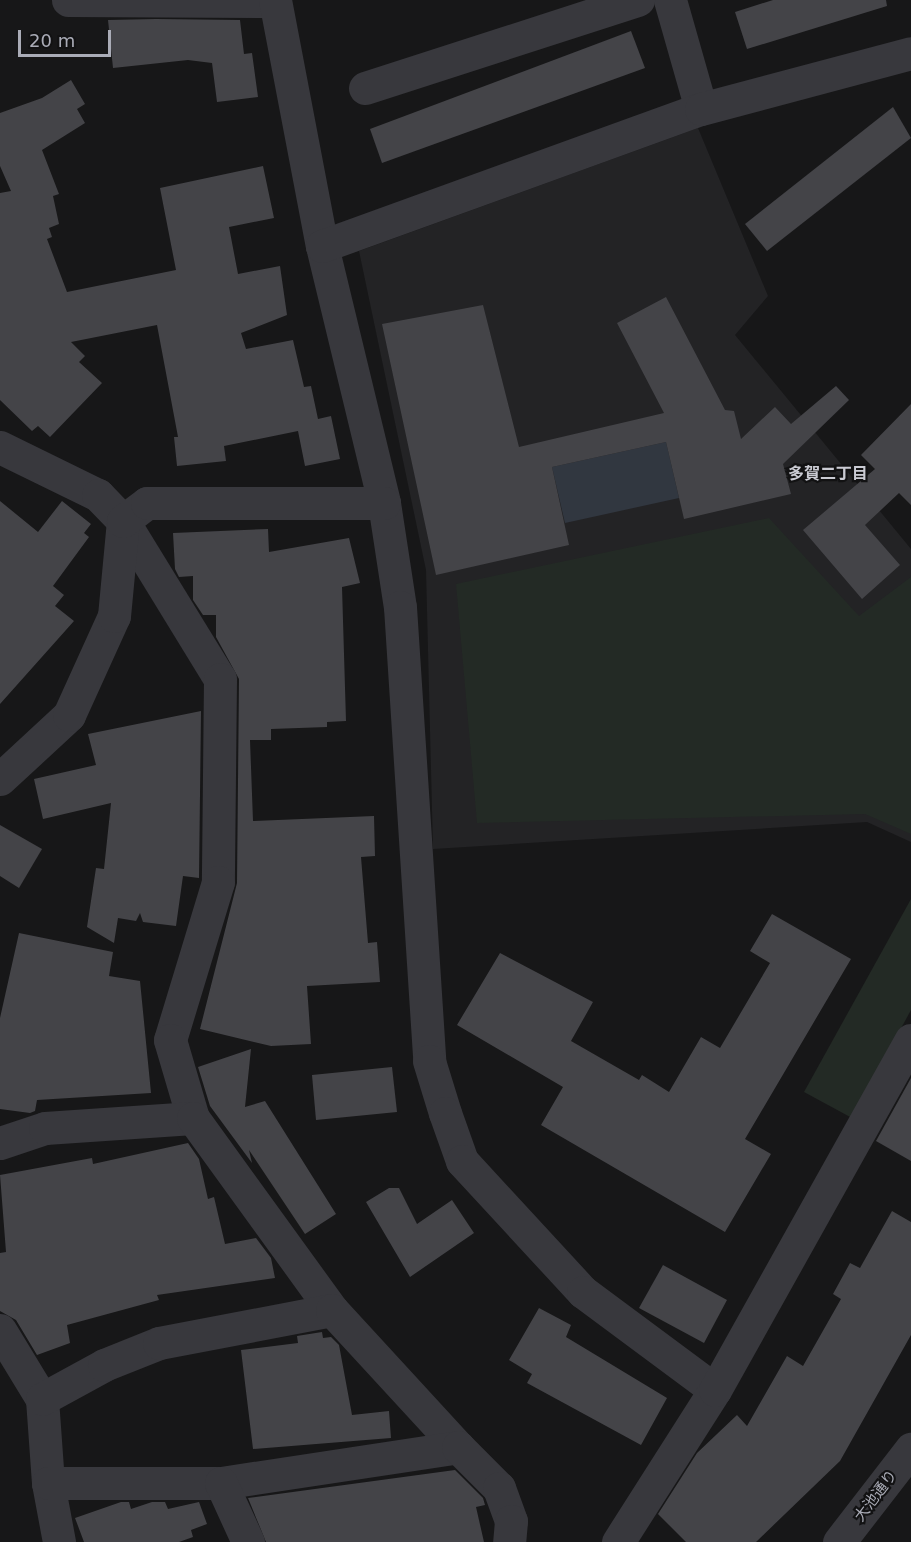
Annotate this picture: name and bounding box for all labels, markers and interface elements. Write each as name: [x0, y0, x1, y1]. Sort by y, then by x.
scale bar: [21, 18, 114, 56]
text: 20 m: [29, 30, 75, 51]
district label: 多賀二丁目: [788, 464, 868, 484]
street label: 大池通り: [851, 1467, 901, 1525]

